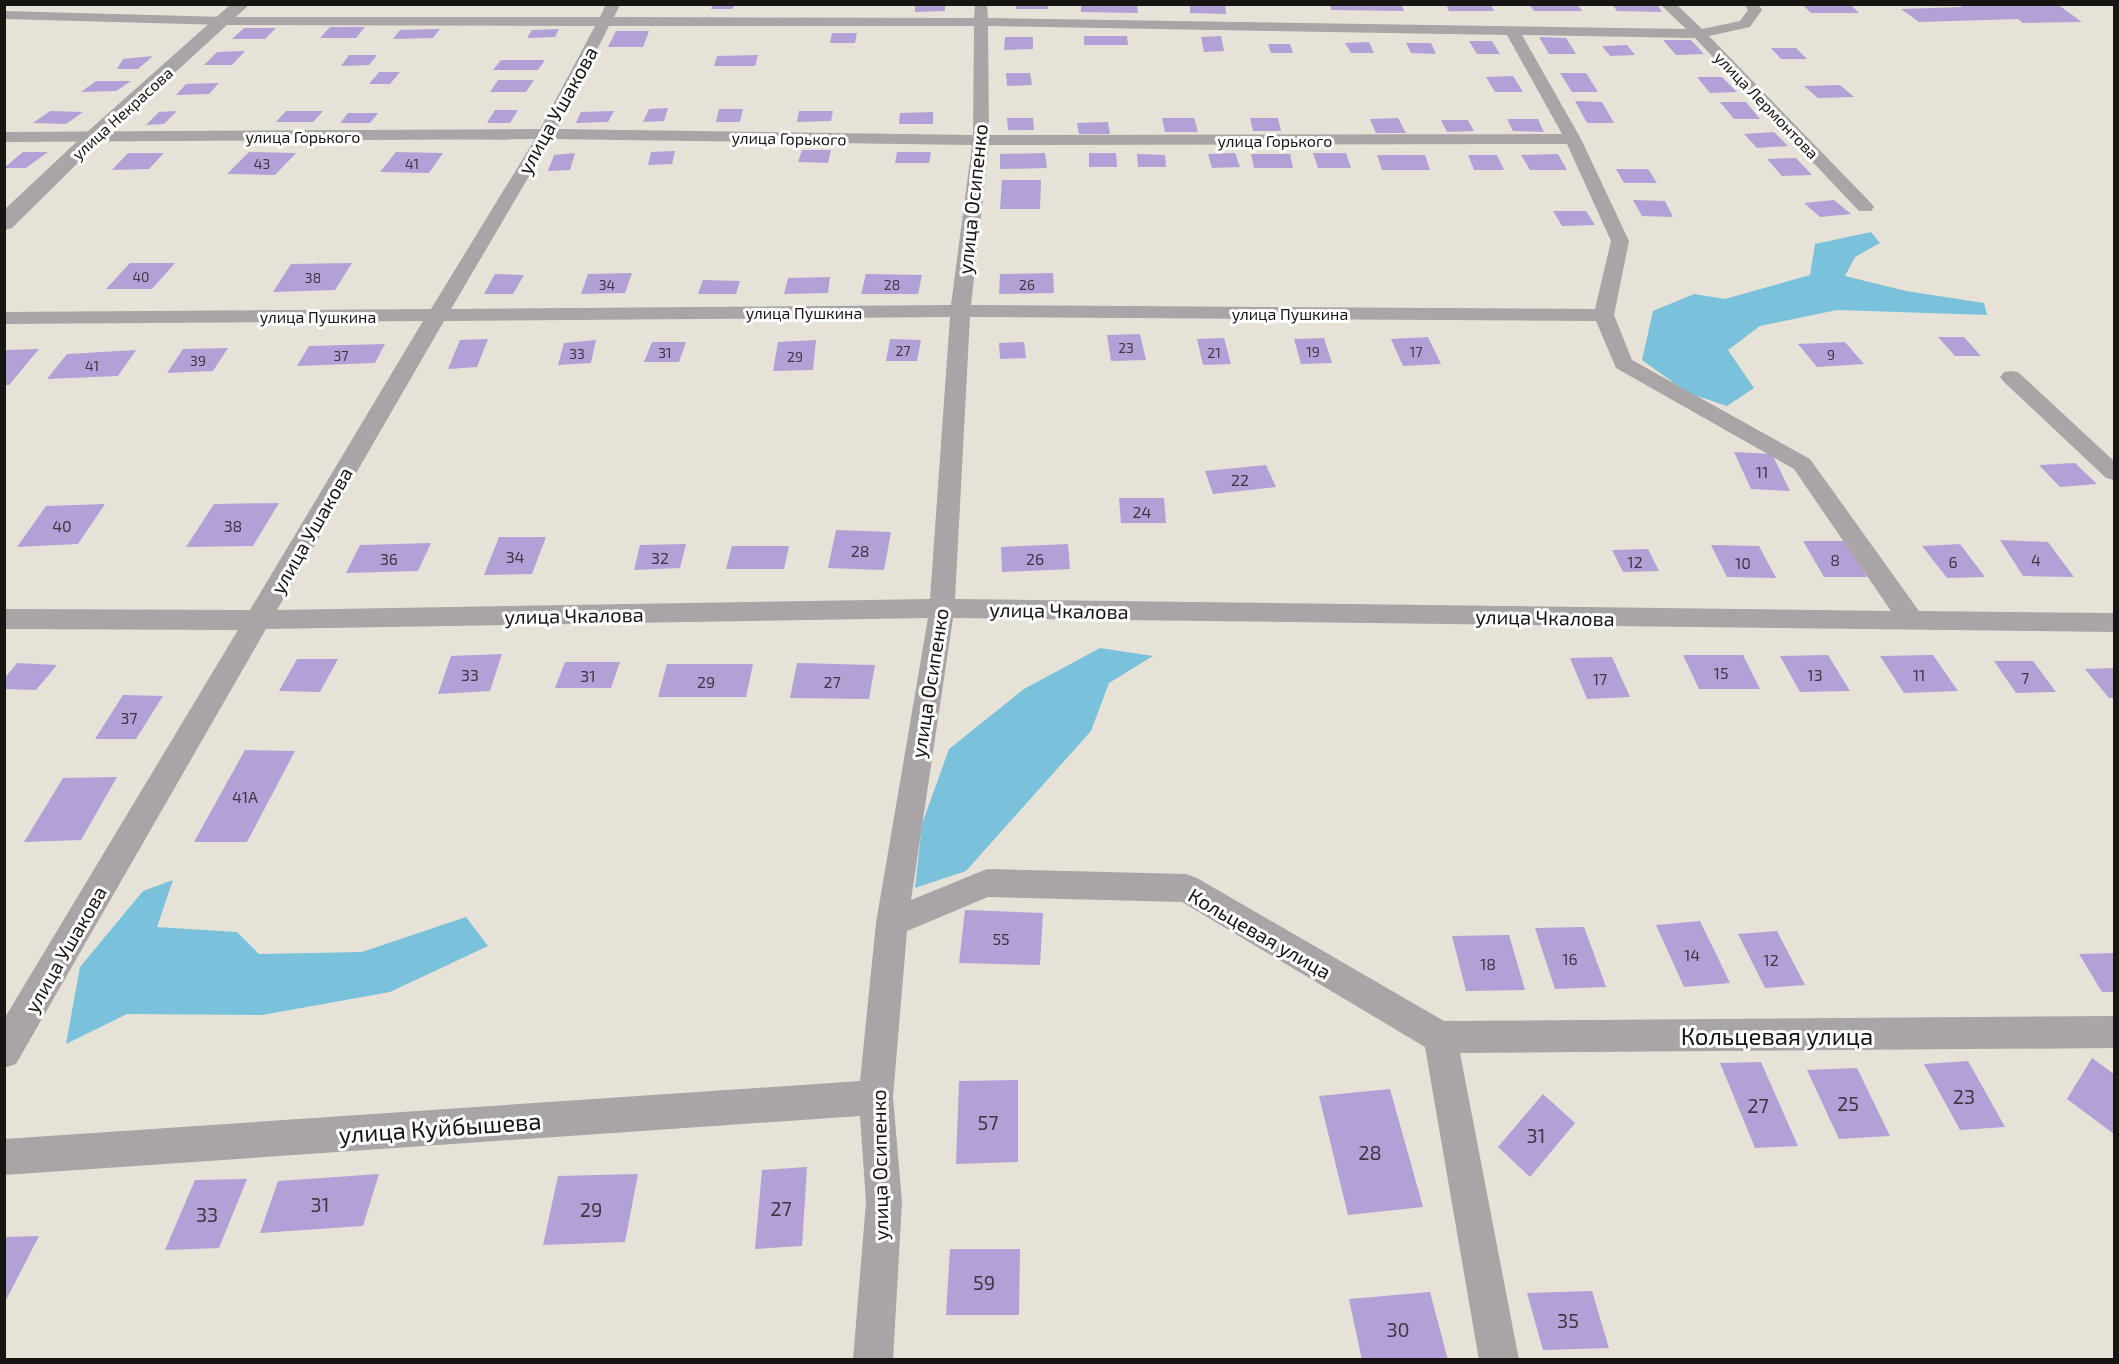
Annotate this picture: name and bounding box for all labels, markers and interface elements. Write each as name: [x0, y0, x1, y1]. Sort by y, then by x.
street label: улица Ушакова: [512, 42, 603, 179]
street label: улица Лермонтова: [1710, 47, 1823, 163]
street label: улица Некрасова: [68, 63, 177, 164]
street label: улица Осипенко: [952, 123, 993, 276]
street label: улица Горького: [246, 127, 360, 147]
street label: улица Горького: [731, 127, 847, 150]
street label: улица Горького: [1218, 131, 1332, 151]
house number: 43: [254, 155, 270, 172]
house number: 41: [405, 155, 419, 172]
house number: 40: [132, 268, 150, 285]
house number: 38: [305, 269, 321, 286]
house number: 34: [599, 276, 615, 293]
house number: 28: [884, 276, 900, 293]
house number: 26: [1019, 276, 1035, 293]
street label: улица Пушкина: [746, 303, 862, 323]
street label: улица Пушкина: [1232, 304, 1348, 324]
street label: улица Пушкина: [260, 307, 376, 327]
house number: 23: [1118, 339, 1134, 356]
house number: 27: [895, 342, 911, 359]
house number: 19: [1306, 343, 1320, 360]
house number: 17: [1410, 343, 1422, 360]
house number: 31: [658, 344, 672, 361]
house number: 21: [1207, 344, 1221, 361]
house number: 33: [569, 345, 585, 362]
house number: 9: [1827, 346, 1835, 363]
house number: 37: [334, 347, 348, 364]
house number: 29: [787, 348, 803, 365]
house number: 39: [190, 352, 206, 369]
house number: 41: [85, 357, 99, 374]
street label: улица Ушакова: [265, 462, 358, 598]
house number: 11: [1756, 462, 1768, 481]
house number: 22: [1231, 470, 1249, 489]
house number: 24: [1133, 502, 1152, 521]
house number: 40: [52, 516, 72, 535]
house number: 38: [224, 516, 242, 535]
house number: 28: [851, 541, 869, 560]
house number: 34: [506, 547, 525, 566]
house number: 32: [651, 548, 669, 567]
house number: 36: [380, 549, 398, 568]
house number: 26: [1026, 549, 1044, 568]
house number: 8: [1830, 550, 1840, 569]
house number: 4: [2031, 550, 2041, 569]
house number: 12: [1627, 552, 1643, 571]
house number: 6: [1948, 552, 1958, 571]
house number: 10: [1735, 553, 1751, 572]
street label: улица Чкалова: [989, 597, 1129, 624]
street label: улица Чкалова: [504, 602, 644, 629]
street label: улица Чкалова: [1475, 604, 1615, 631]
street label: улица Осипенко: [905, 606, 954, 760]
house number: 15: [1714, 663, 1728, 682]
house number: 33: [461, 665, 479, 684]
house number: 13: [1807, 665, 1823, 684]
house number: 11: [1913, 665, 1925, 684]
house number: 31: [580, 666, 596, 685]
house number: 7: [2021, 668, 2029, 687]
house number: 17: [1593, 669, 1607, 688]
house number: 29: [697, 672, 715, 691]
house number: 27: [823, 672, 841, 691]
house number: 37: [120, 708, 138, 727]
house number: 41А: [232, 787, 258, 806]
street label: улица Ушакова: [19, 881, 112, 1017]
street label: Кольцевая улица: [1184, 882, 1336, 984]
house number: 55: [992, 929, 1010, 948]
house number: 14: [1684, 945, 1700, 964]
house number: 16: [1562, 949, 1578, 968]
house number: 12: [1763, 950, 1779, 969]
house number: 18: [1480, 954, 1496, 973]
street label: Кольцевая улица: [1681, 1021, 1873, 1051]
house number: 23: [1953, 1084, 1975, 1108]
street label: улица Осипенко: [866, 1089, 893, 1241]
house number: 25: [1837, 1091, 1859, 1115]
house number: 27: [1747, 1093, 1769, 1117]
street label: улица Куйбышева: [338, 1105, 542, 1150]
house number: 57: [978, 1110, 998, 1134]
house number: 31: [1526, 1123, 1546, 1147]
house number: 28: [1358, 1140, 1382, 1164]
house number: 31: [310, 1192, 330, 1216]
house number: 27: [770, 1196, 792, 1220]
house number: 29: [580, 1197, 602, 1221]
house number: 33: [196, 1202, 218, 1226]
house number: 59: [973, 1270, 995, 1294]
house number: 35: [1557, 1308, 1579, 1332]
house number: 30: [1386, 1317, 1410, 1341]

